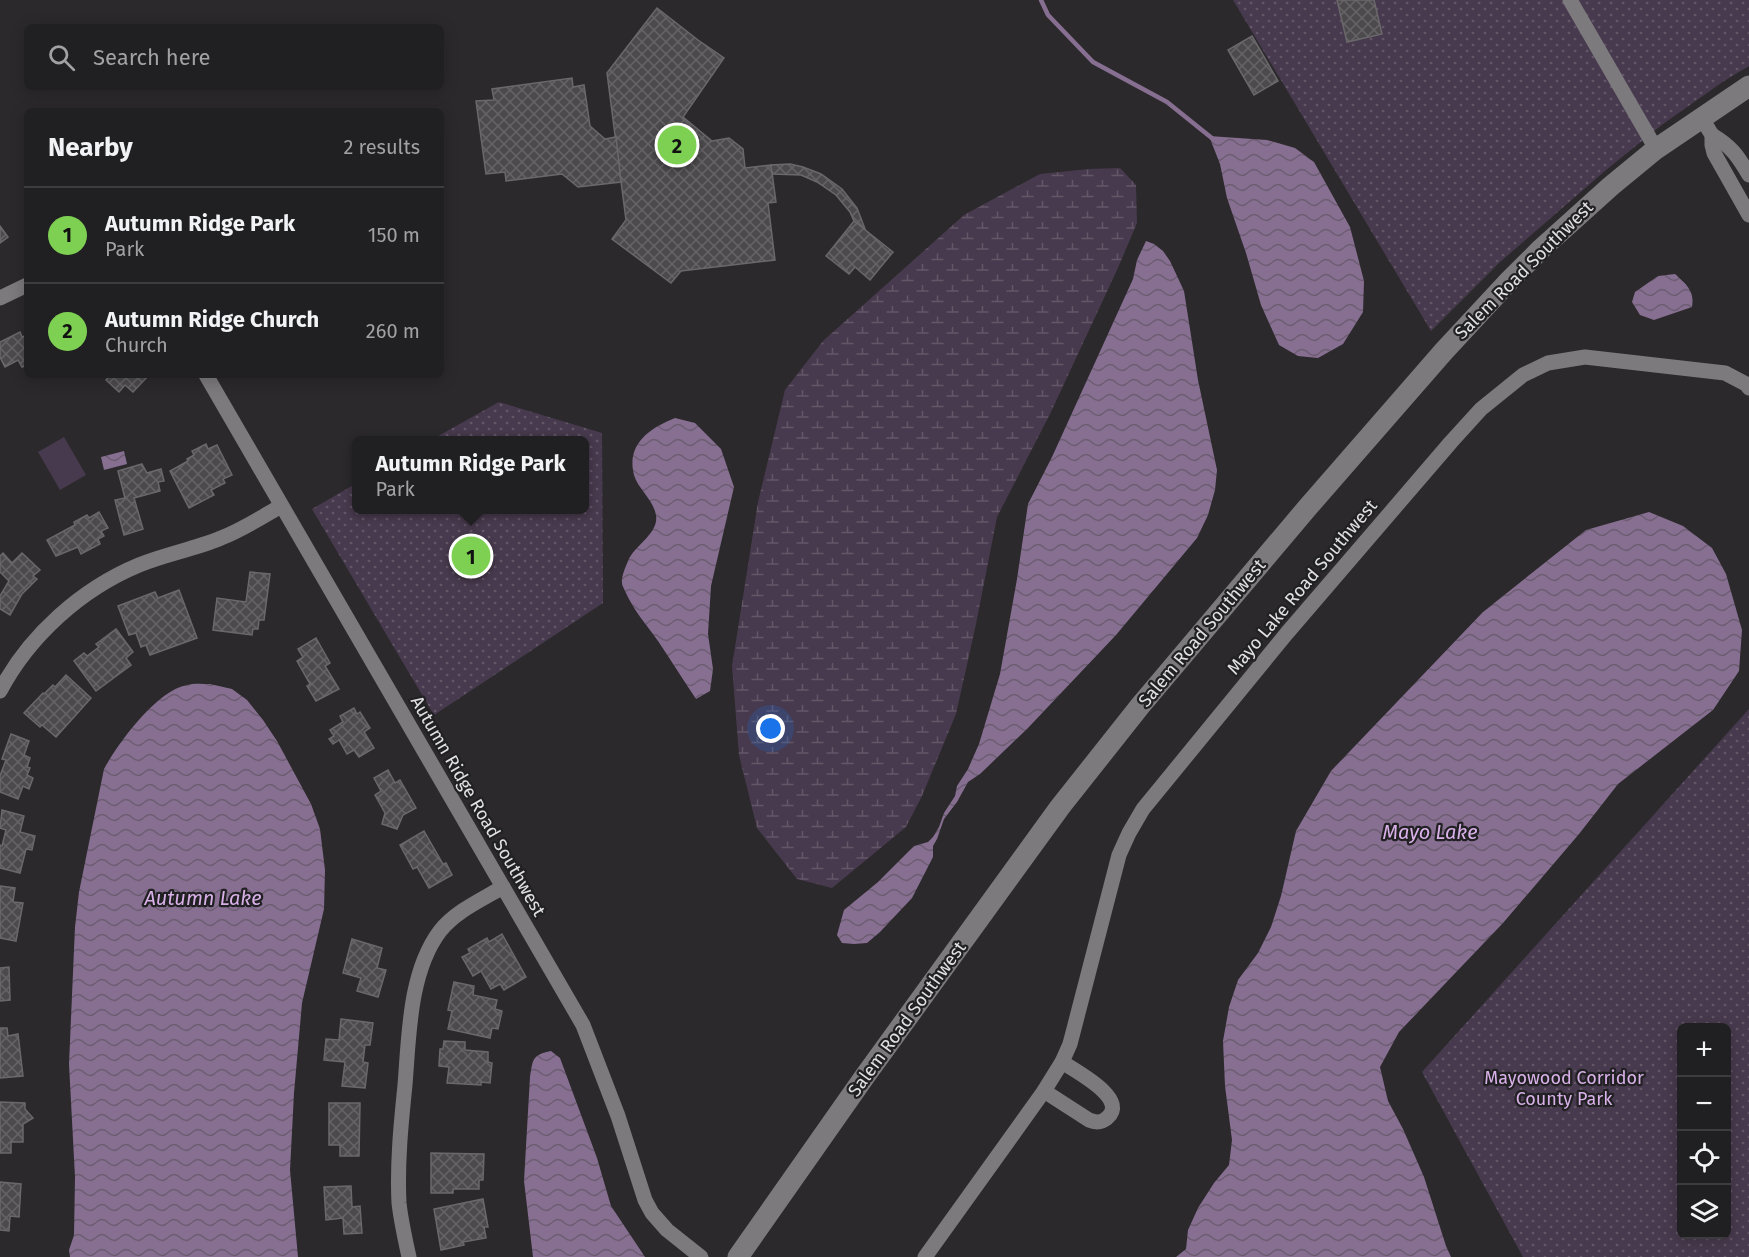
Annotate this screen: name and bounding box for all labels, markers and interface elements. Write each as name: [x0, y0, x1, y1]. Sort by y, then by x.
search box: [24, 24, 444, 90]
icon: search: [45, 41, 78, 74]
text: Search here: [93, 44, 211, 71]
pin: 2: [658, 122, 696, 168]
text: Nearby: [48, 132, 133, 163]
text: 2 results: [343, 135, 420, 159]
street label: Salem Road Southwest: [1450, 196, 1598, 344]
text: Autumn Ridge Park: [105, 210, 295, 237]
text: 1: [63, 223, 72, 247]
text: 150 m: [368, 223, 420, 247]
text: Park: [105, 237, 144, 261]
text: Autumn Ridge Church: [105, 306, 319, 333]
text: 2: [62, 319, 73, 343]
text: 260 m: [366, 319, 420, 343]
text: Church: [105, 333, 168, 357]
popup: [352, 436, 589, 514]
text: Autumn Ridge Park: [375, 450, 566, 477]
text: Park: [375, 477, 415, 501]
street label: Mayo Lake Road Southwest: [1222, 495, 1382, 679]
pin: 1: [452, 534, 490, 578]
street label: Salem Road Southwest: [1134, 554, 1271, 711]
street label: Autumn Ridge Road Southwest: [406, 692, 550, 920]
your location: [756, 714, 785, 743]
water label: Mayo Lake: [1382, 820, 1478, 844]
water label: Autumn Lake: [143, 886, 262, 910]
street label: Salem Road Southwest: [843, 937, 971, 1101]
map controls: [1677, 1023, 1731, 1239]
button: +: [1677, 1023, 1731, 1077]
park label: Mayowood Corridor County Park: [1484, 1067, 1644, 1110]
button: −: [1677, 1077, 1731, 1131]
button: locate: [1677, 1131, 1731, 1185]
button: layers: [1677, 1185, 1731, 1239]

